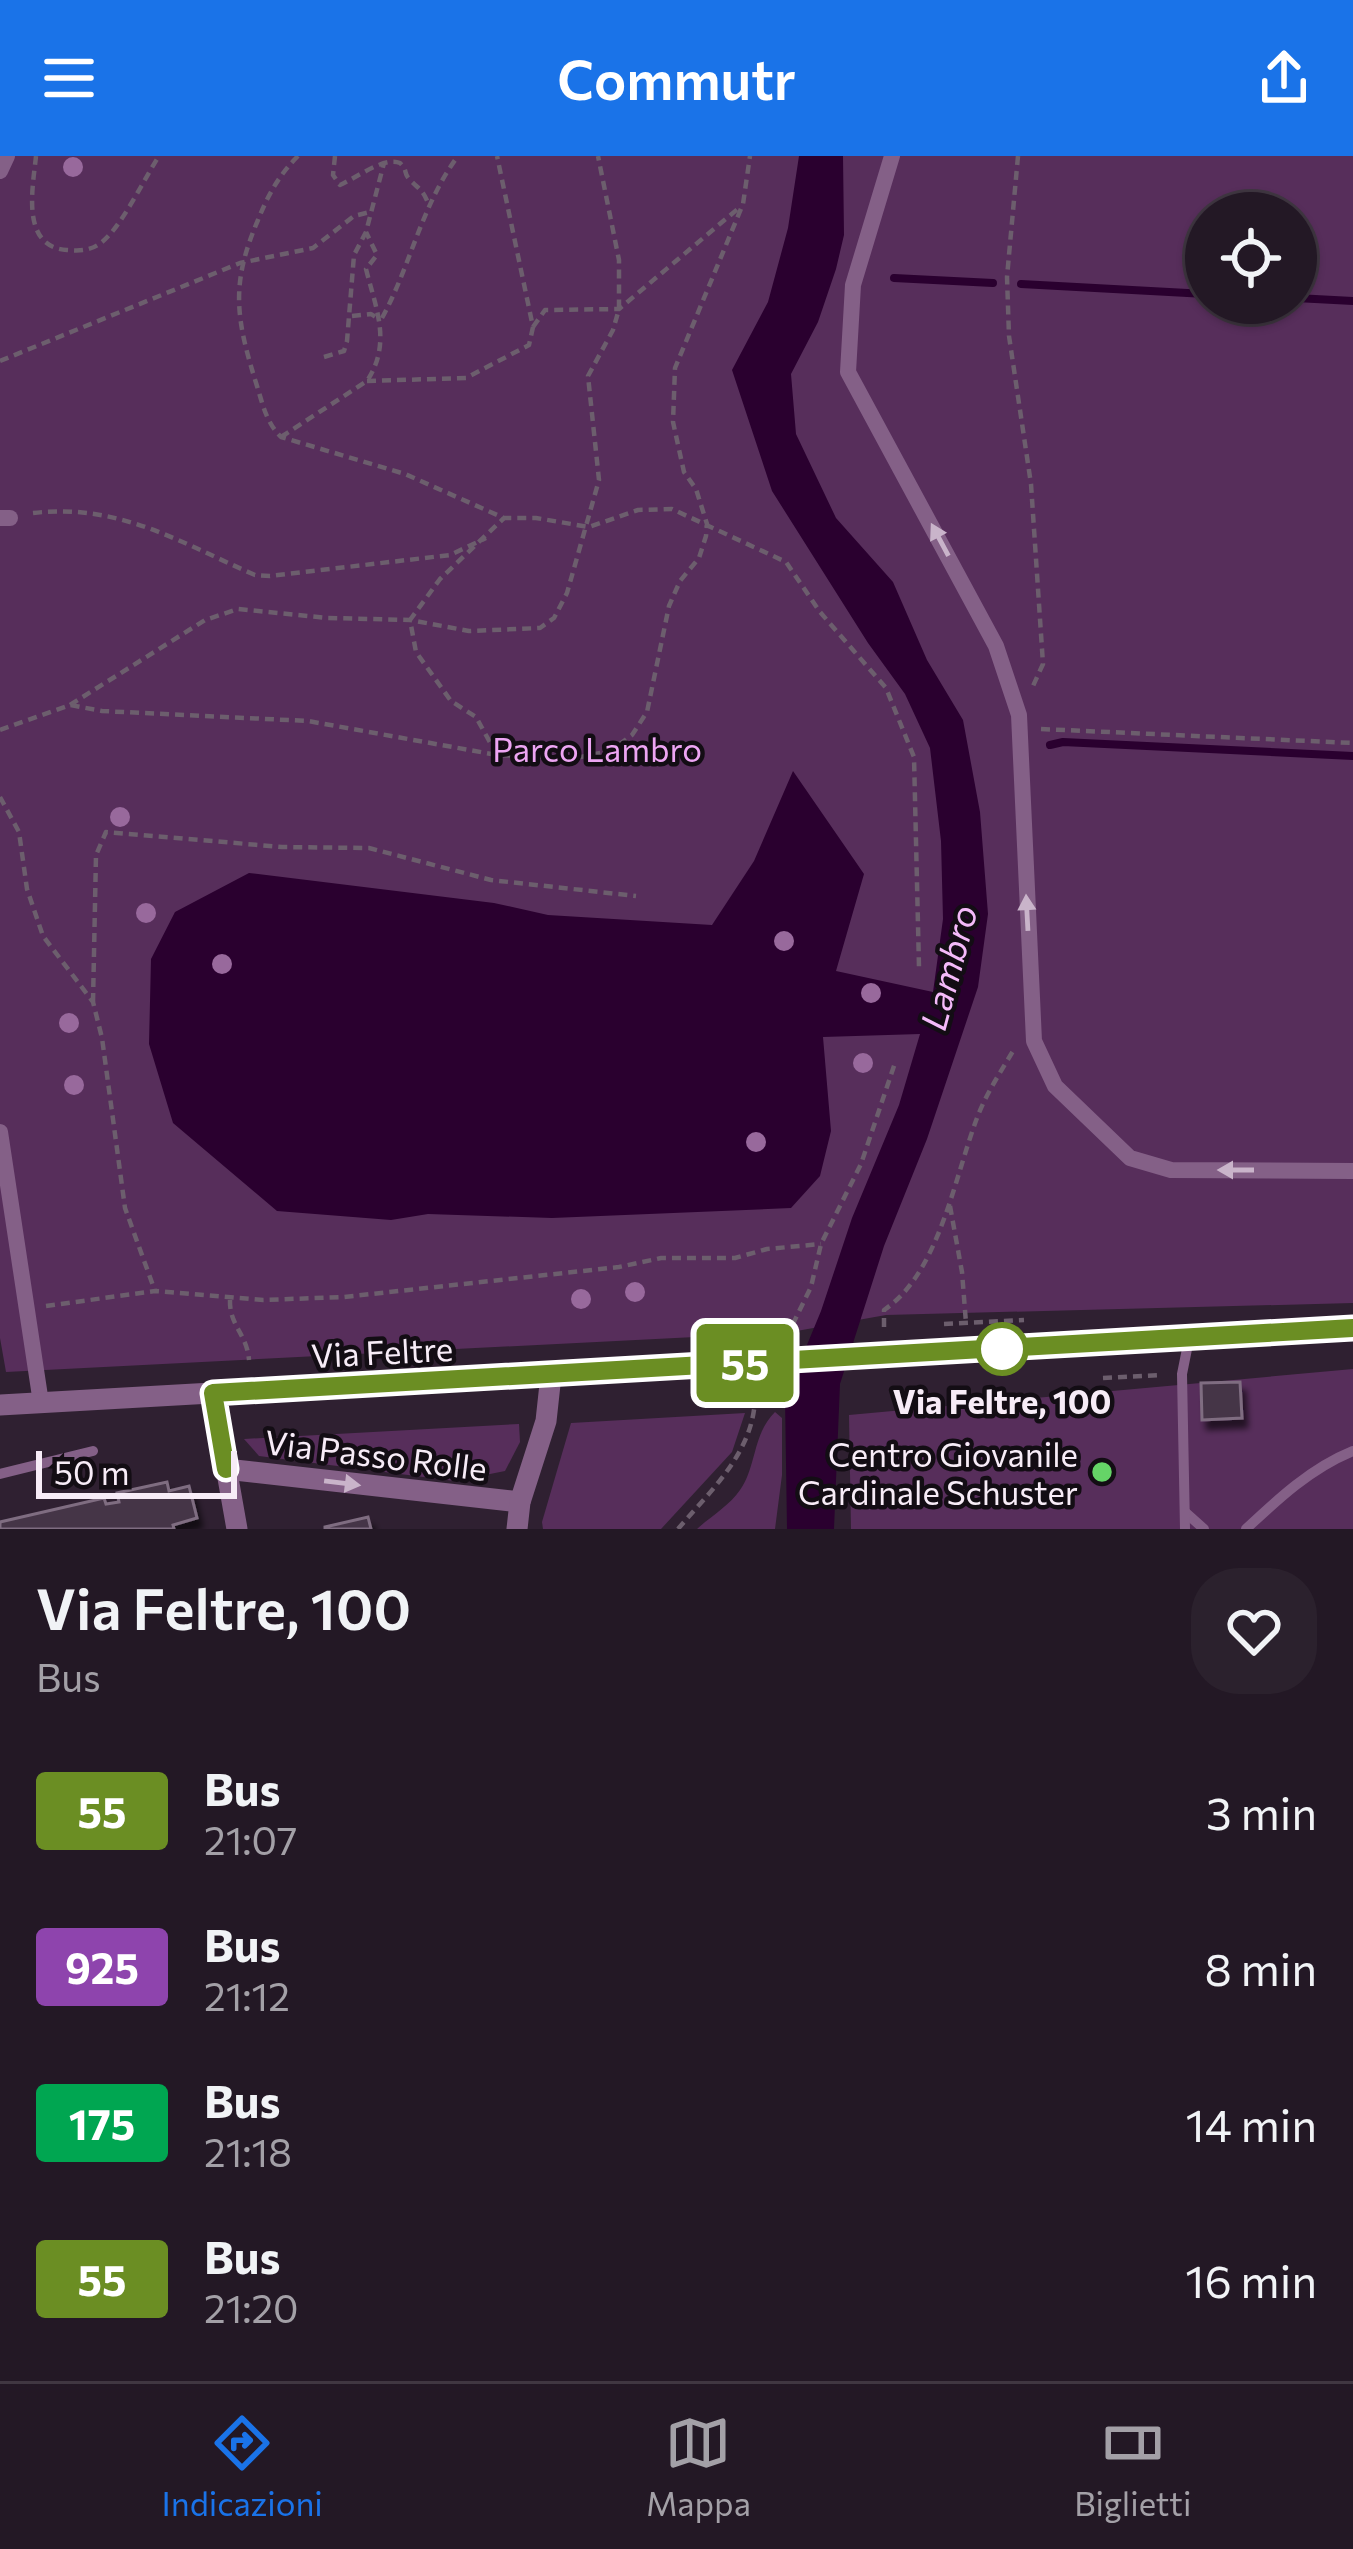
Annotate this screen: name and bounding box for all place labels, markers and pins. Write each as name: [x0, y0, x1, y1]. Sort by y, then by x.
marker: Via Feltre, 100: [977, 1324, 1027, 1374]
place label: Via Feltre, 100: [892, 1380, 1112, 1421]
place label: Centro Giovanile Cardinale Schuster: [798, 1433, 1078, 1512]
marker: Centro Giovanile Cardinale Schuster: [1089, 1459, 1115, 1485]

